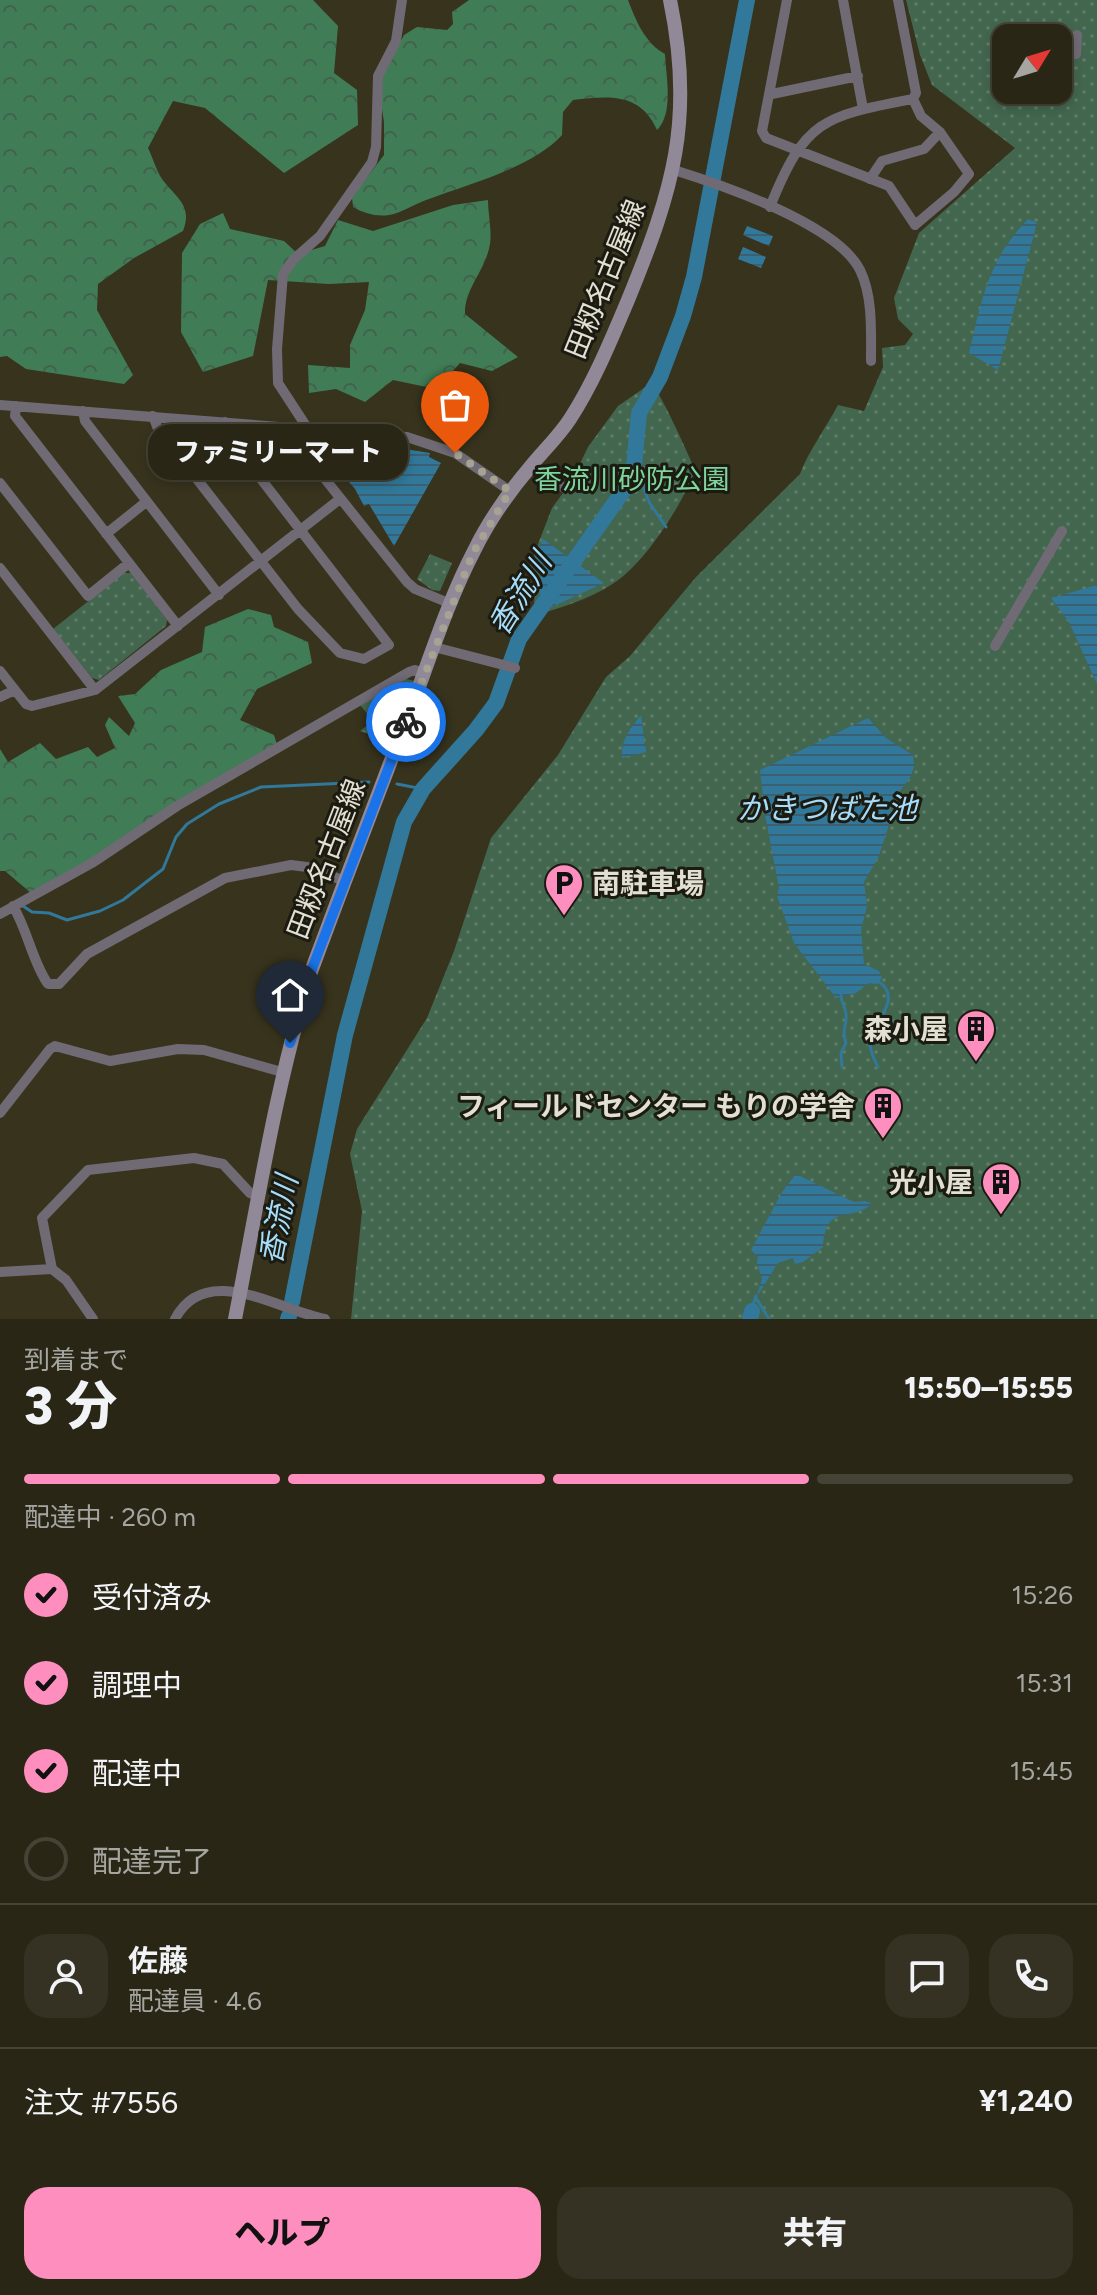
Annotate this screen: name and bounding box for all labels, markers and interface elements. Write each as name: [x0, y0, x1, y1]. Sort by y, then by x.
north arrow: [992, 24, 1072, 104]
map controls: [992, 24, 1072, 104]
street label: 田籾名古屋線: [558, 195, 652, 363]
pin: [421, 371, 489, 453]
icon: bag: [433, 383, 477, 427]
callout: ファミリーマート: [147, 425, 407, 481]
text: ファミリーマート: [174, 436, 382, 468]
park label: 香流川砂防公園: [534, 462, 730, 496]
water label: 香流川: [480, 543, 561, 642]
courier: [366, 682, 446, 762]
icon: bike: [384, 700, 428, 744]
street label: 田籾名古屋線: [280, 774, 372, 944]
water label: かきつばた池: [737, 790, 920, 827]
parking icon: 南駐車場: [543, 862, 585, 917]
place label: 南駐車場: [592, 866, 704, 900]
pin: [256, 961, 324, 1043]
icon: home: [268, 973, 312, 1017]
building icon: 森小屋: [955, 1008, 997, 1063]
place label: 森小屋: [864, 1012, 948, 1046]
building icon: フィールドセンター もりの学舎: [862, 1085, 904, 1140]
place label: フィールドセンター もりの学舎: [457, 1089, 855, 1123]
building icon: 光小屋: [980, 1161, 1022, 1216]
place label: 光小屋: [889, 1165, 973, 1199]
water label: 香流川: [252, 1169, 306, 1268]
text: 到着まで: [24, 1344, 128, 1376]
text: 15:50–15:55: [904, 1369, 1073, 1406]
text: 3 分: [24, 1375, 117, 1437]
text: 配達中 · 260 m: [24, 1501, 196, 1533]
icon: check: [24, 1573, 68, 1617]
text: 受付済み: [92, 1579, 212, 1616]
text: 15:26: [1011, 1579, 1073, 1611]
icon: check: [24, 1661, 68, 1705]
text: 調理中: [92, 1667, 182, 1704]
text: 15:31: [1016, 1667, 1073, 1699]
icon: check: [24, 1749, 68, 1793]
text: 配達中: [92, 1755, 182, 1792]
text: 15:45: [1010, 1755, 1073, 1787]
text: 配達完了: [92, 1843, 212, 1880]
button: person: [24, 1934, 108, 2018]
button: chat: [885, 1934, 969, 2018]
button: phone: [989, 1934, 1073, 2018]
text: 佐藤: [128, 1942, 188, 1979]
text: 配達員 · 4.6: [128, 1985, 262, 2017]
text: ¥1,240: [979, 2082, 1073, 2119]
text: 注文 #7556: [24, 2084, 178, 2121]
button: ヘルプ: [24, 2187, 541, 2279]
button: 共有: [557, 2187, 1073, 2279]

